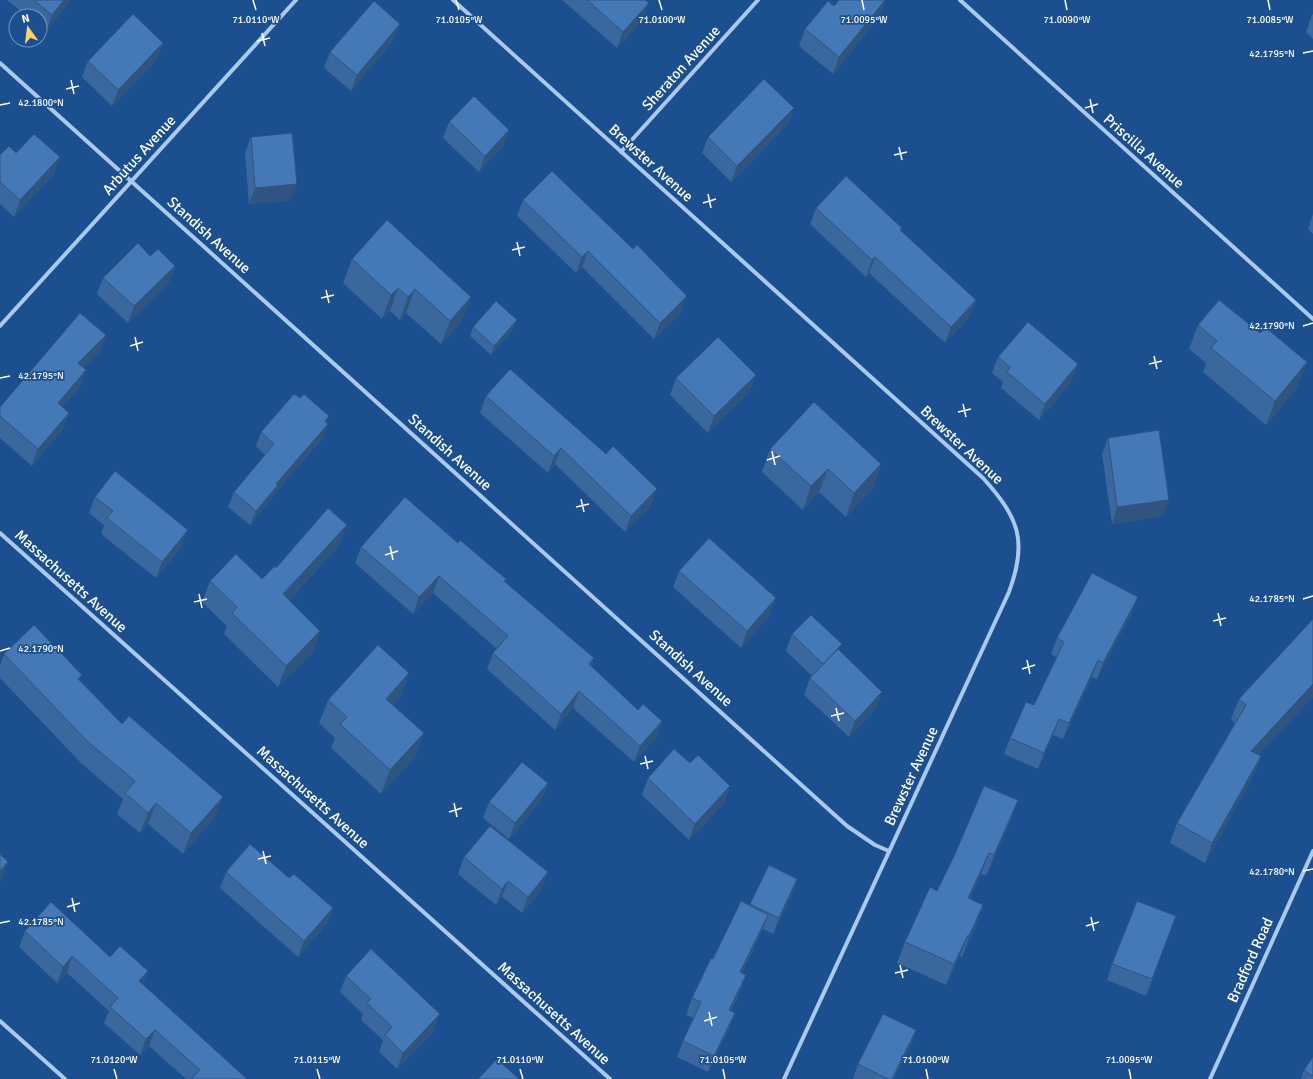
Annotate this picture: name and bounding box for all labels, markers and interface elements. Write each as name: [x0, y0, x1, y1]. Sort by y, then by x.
north arrow: [8, 8, 48, 48]
text: N: [20, 12, 31, 26]
text: 71.0110°W: [232, 14, 280, 26]
text: 71.0105°W: [435, 14, 483, 26]
text: 71.0100°W: [638, 14, 686, 26]
text: 71.0095°W: [840, 14, 888, 26]
text: 71.0090°W: [1043, 14, 1091, 26]
text: 71.0085°W: [1246, 14, 1294, 26]
street label: Sheraton Avenue: [638, 22, 724, 114]
text: 42.1795°N: [1249, 48, 1295, 60]
text: 42.1800°N: [18, 97, 64, 109]
street label: Priscilla Avenue: [1100, 110, 1188, 192]
street label: Arbutus Avenue: [98, 111, 180, 199]
street label: Brewster Avenue: [605, 120, 697, 206]
street label: Standish Avenue: [163, 193, 255, 277]
text: 42.1790°N: [1249, 320, 1295, 332]
text: 42.1795°N: [18, 370, 64, 382]
street label: Brewster Avenue: [917, 402, 1007, 488]
street label: Standish Avenue: [404, 410, 496, 494]
street label: Massachusetts Avenue: [11, 526, 131, 636]
text: 42.1785°N: [1249, 593, 1295, 605]
street label: Standish Avenue: [645, 626, 737, 710]
text: 42.1790°N: [18, 643, 64, 655]
street label: Brewster Avenue: [880, 724, 942, 828]
street label: Massachusetts Avenue: [253, 742, 373, 852]
text: 42.1780°N: [1249, 866, 1295, 878]
street label: Bradford Road: [1223, 915, 1277, 1005]
text: 42.1785°N: [18, 916, 64, 928]
street label: Massachusetts Avenue: [494, 958, 614, 1068]
text: 71.0120°W: [90, 1054, 138, 1066]
text: 71.0115°W: [293, 1054, 341, 1066]
text: 71.0110°W: [496, 1054, 544, 1066]
text: 71.0105°W: [699, 1054, 747, 1066]
text: 71.0100°W: [902, 1054, 950, 1066]
text: 71.0095°W: [1105, 1054, 1153, 1066]

